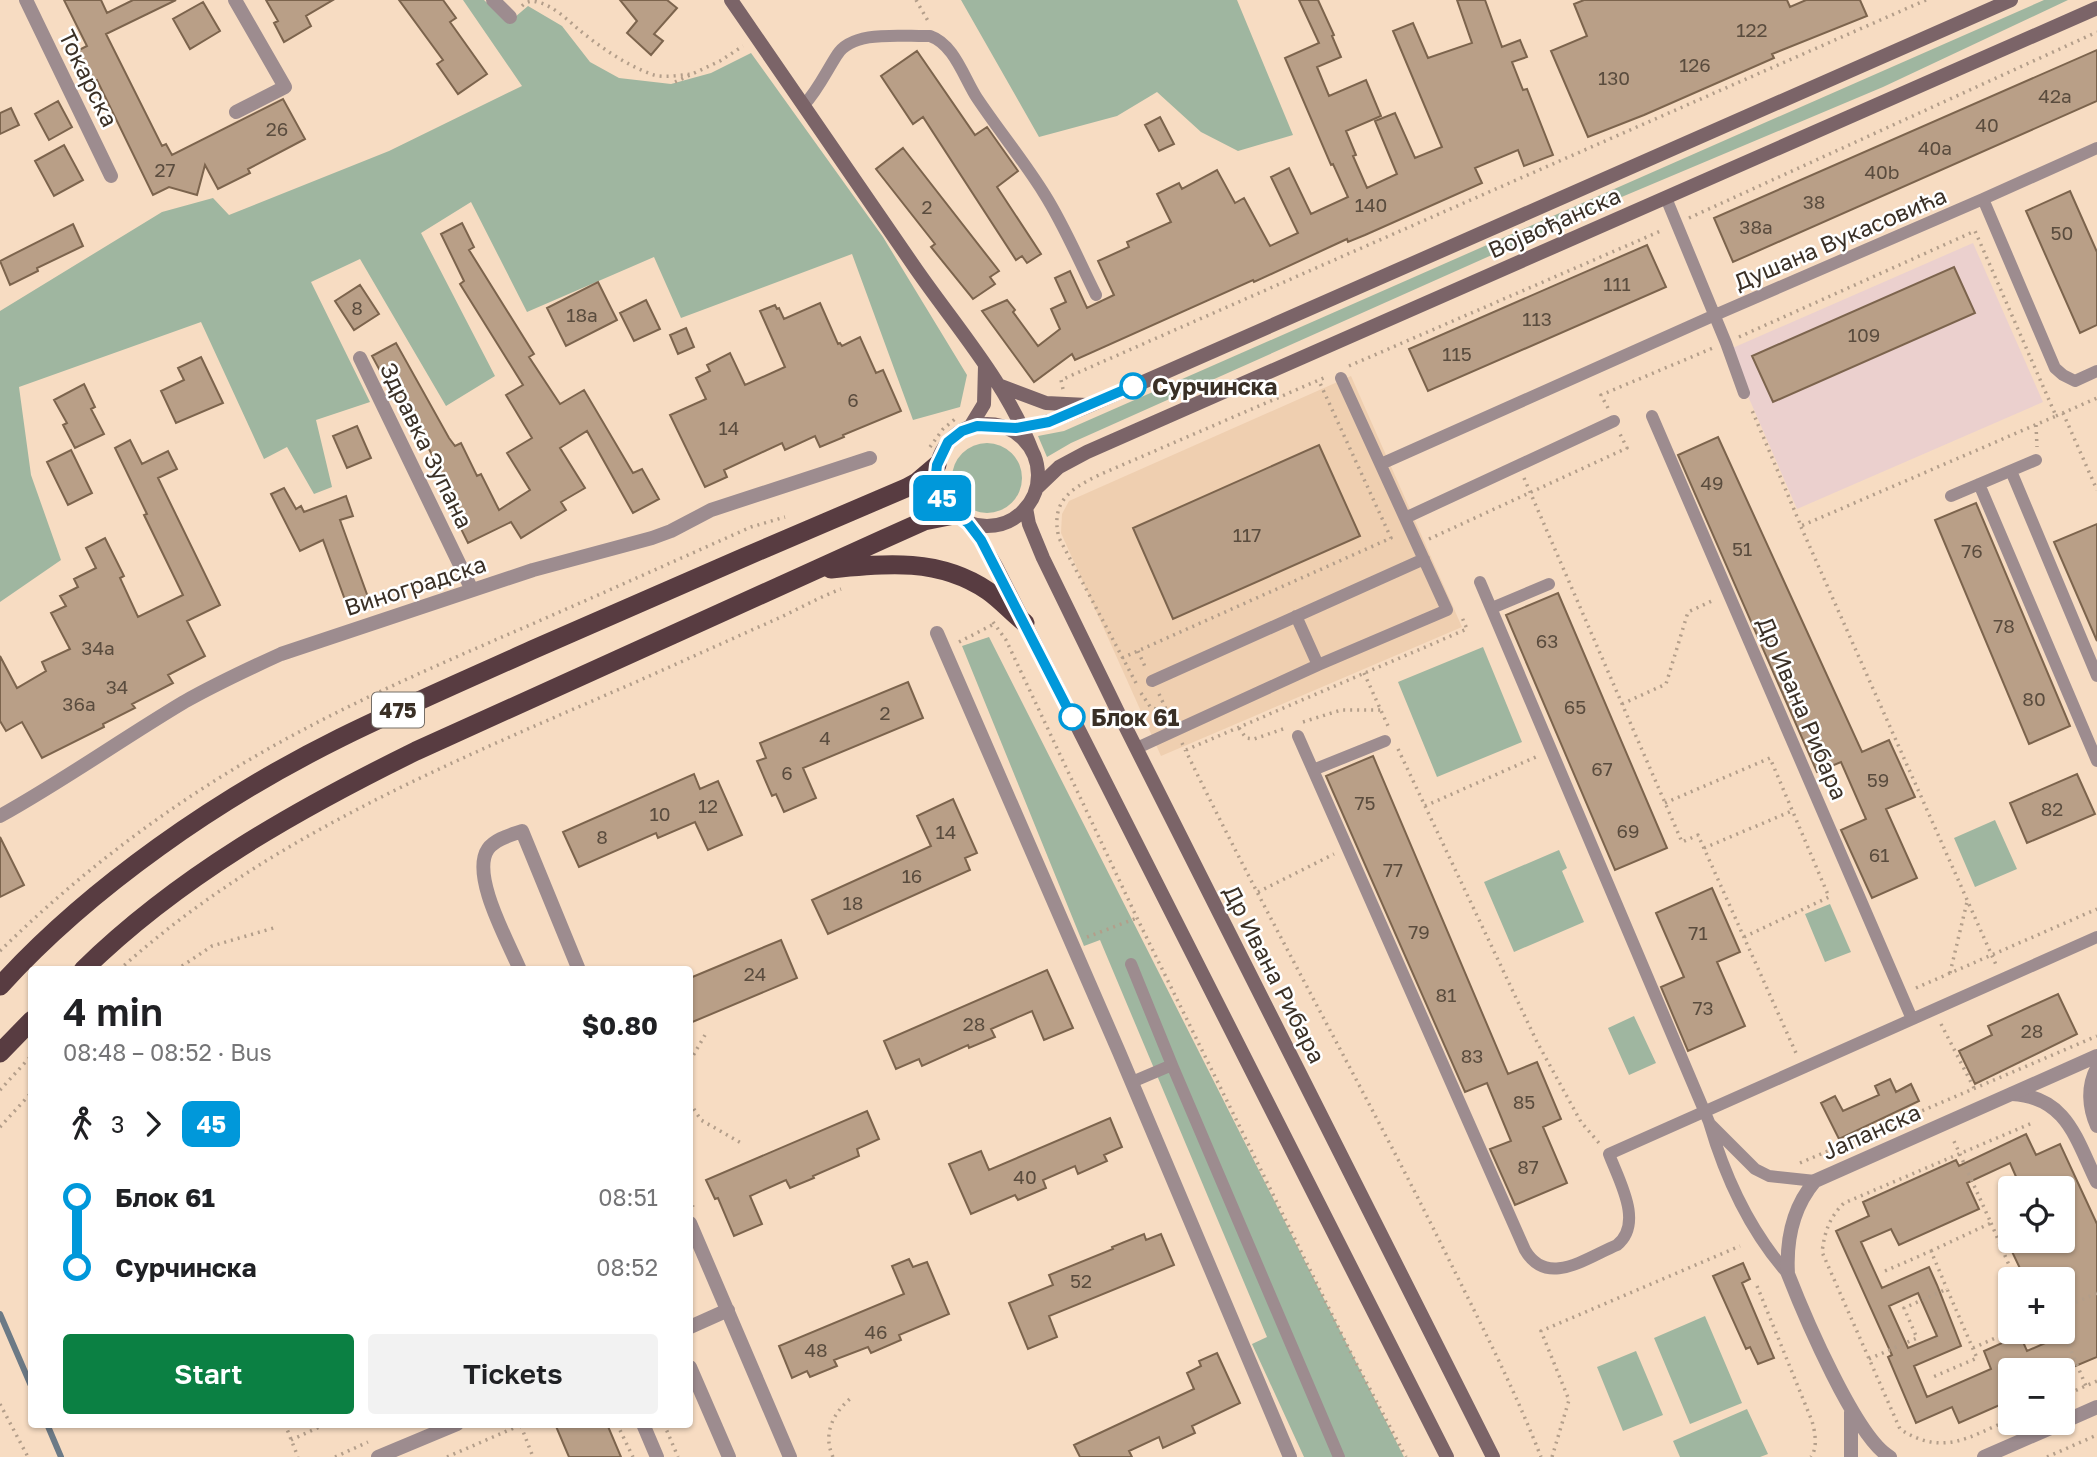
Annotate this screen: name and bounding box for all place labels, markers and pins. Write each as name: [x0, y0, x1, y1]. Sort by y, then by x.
place label: Сурчинска: [1152, 372, 1277, 400]
marker: Сурчинска: [1120, 373, 1146, 399]
place label: Блок 61: [1091, 703, 1180, 731]
marker: Блок 61: [1059, 704, 1085, 730]

